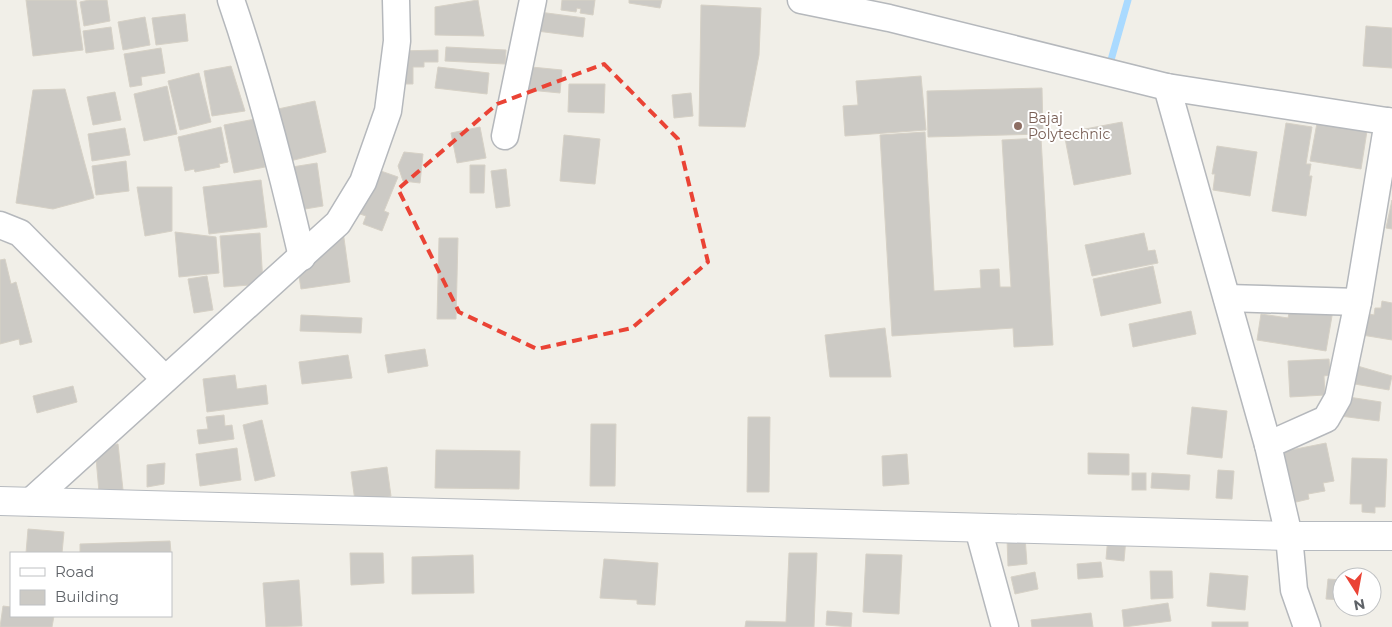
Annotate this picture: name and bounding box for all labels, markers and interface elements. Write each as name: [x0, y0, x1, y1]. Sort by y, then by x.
place label: Bajaj Polytechnic: [1028, 109, 1110, 143]
marker: Bajaj Polytechnic: [1012, 120, 1024, 132]
legend: [10, 552, 172, 617]
text: Road: [55, 562, 94, 581]
north arrow: [1332, 567, 1382, 617]
text: Building: [55, 587, 119, 606]
text: N: [1352, 595, 1367, 615]

